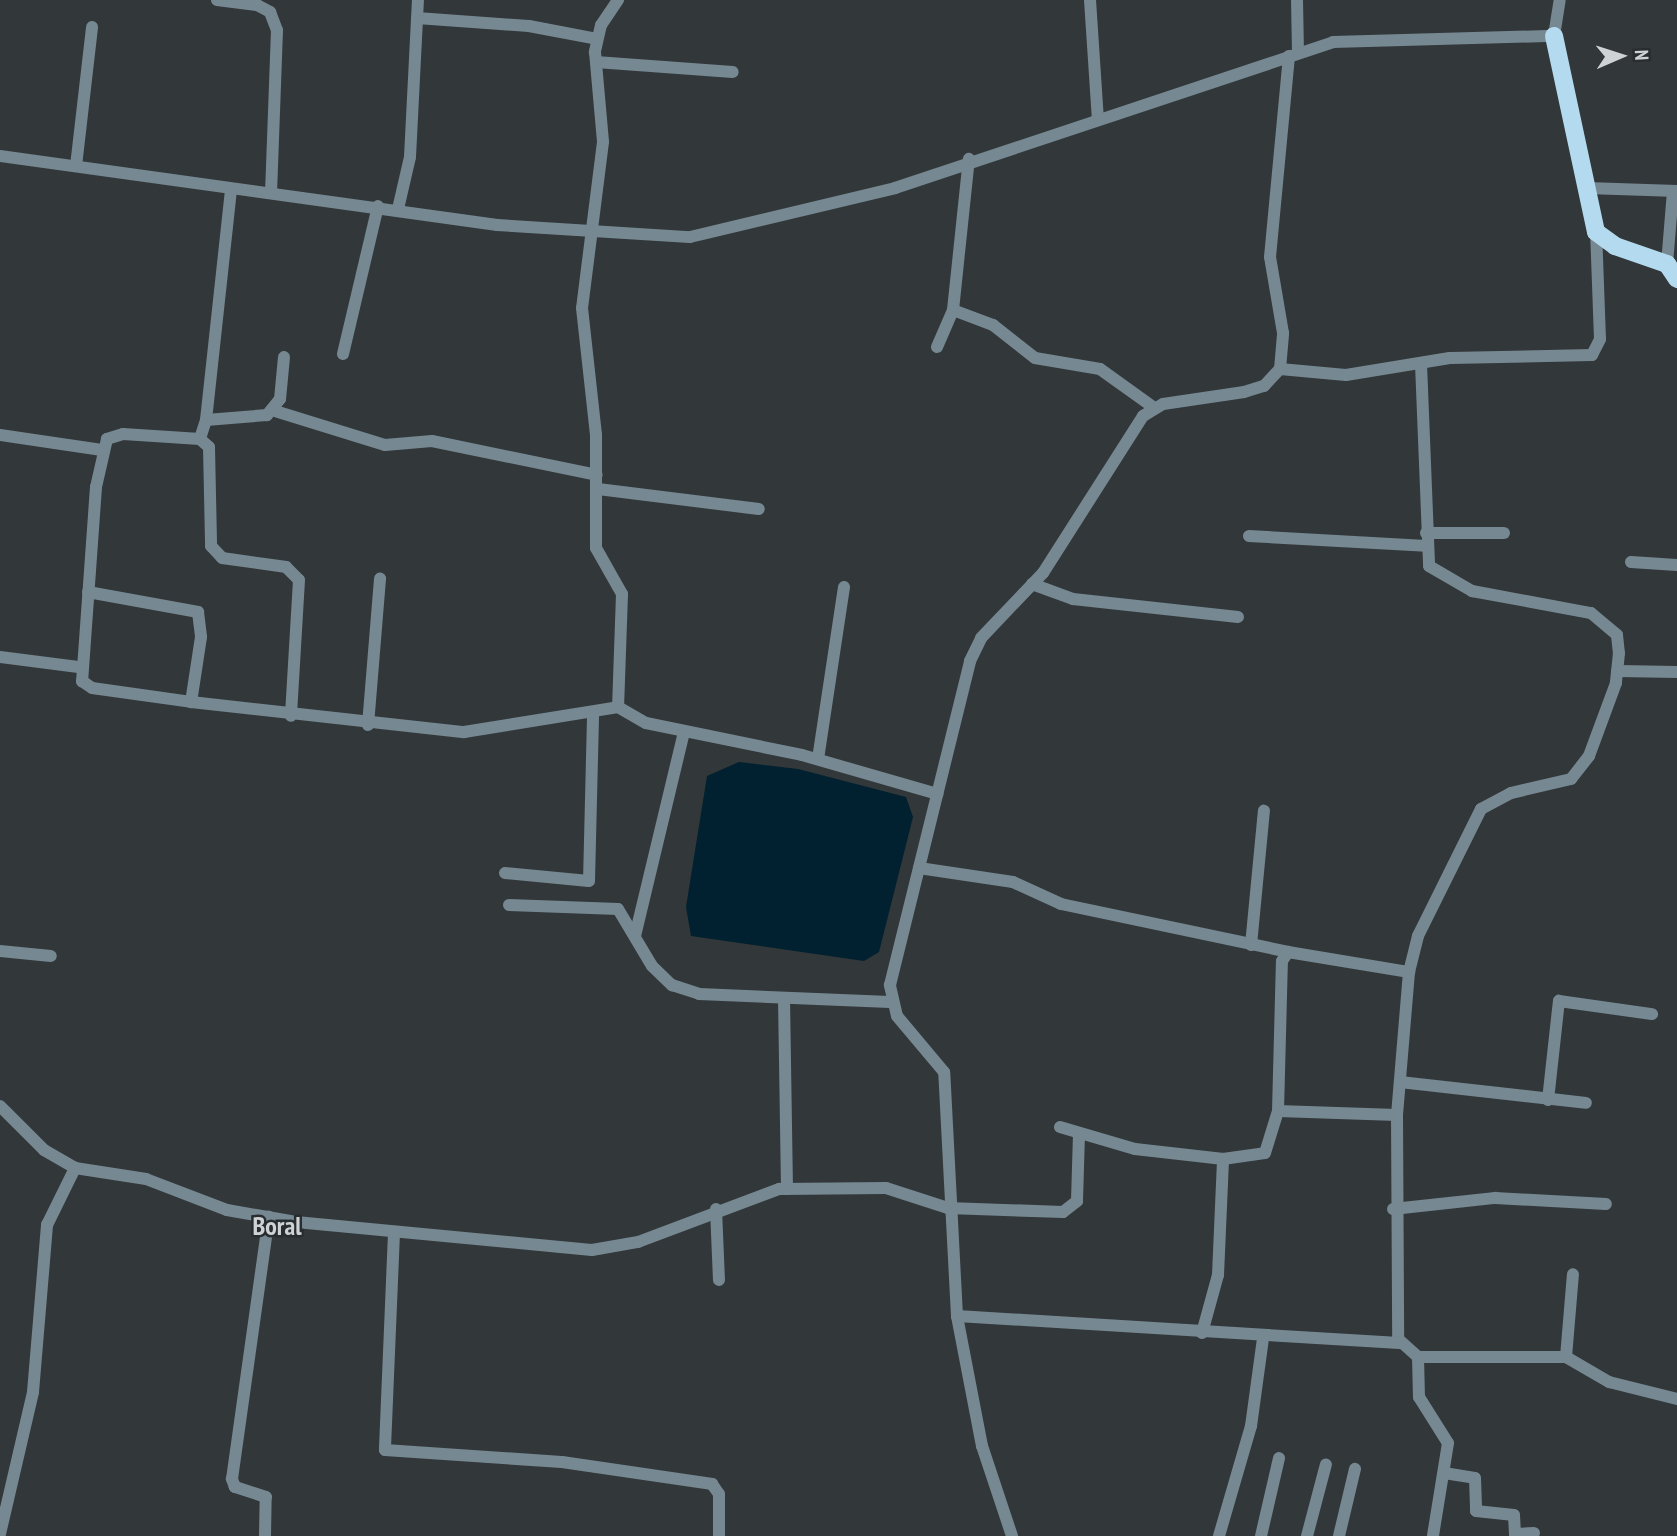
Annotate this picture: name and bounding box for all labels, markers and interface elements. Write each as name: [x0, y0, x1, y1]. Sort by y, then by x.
north arrow: [1586, 21, 1656, 91]
text: N: [1630, 49, 1654, 61]
district label: Boral: [253, 1210, 301, 1242]

